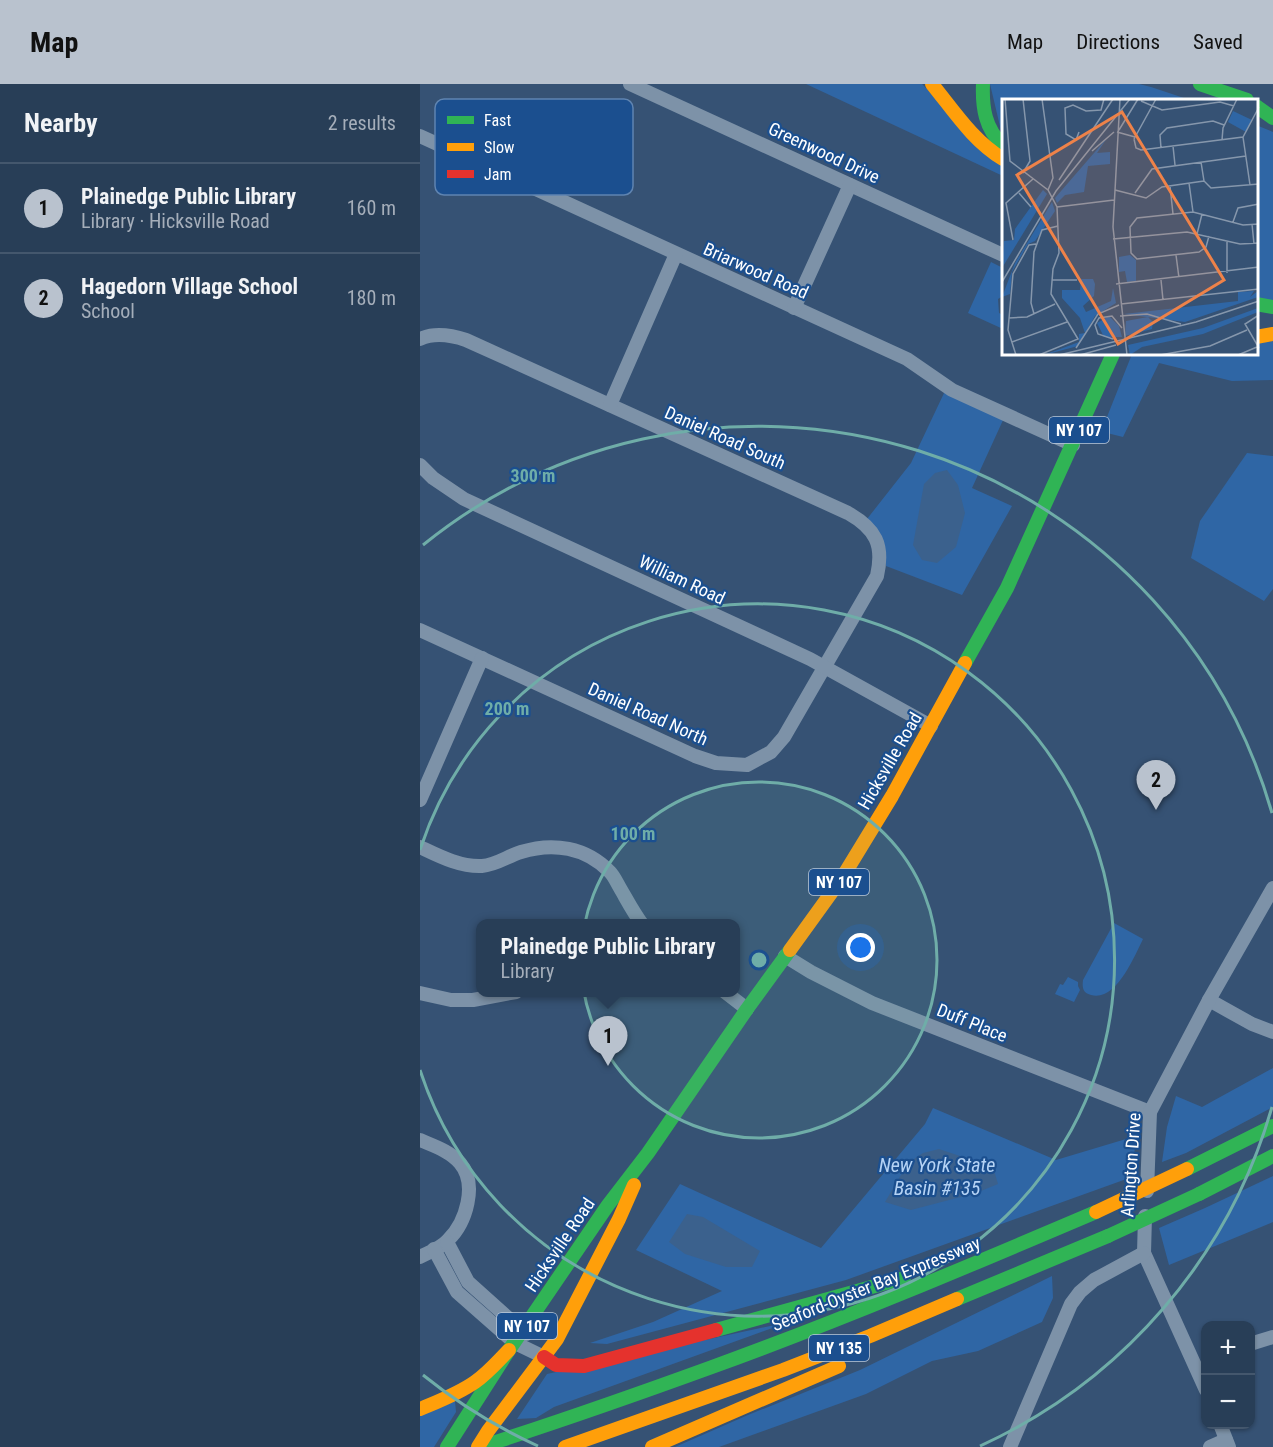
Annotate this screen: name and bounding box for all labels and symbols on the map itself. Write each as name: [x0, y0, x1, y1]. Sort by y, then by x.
legend: [435, 99, 633, 195]
inset map: [1002, 99, 1258, 356]
text: Fast: [484, 111, 511, 130]
street label: Greenwood Drive: [765, 118, 883, 187]
text: Slow: [484, 138, 514, 157]
text: Jam: [484, 165, 511, 184]
street label: Briarwood Road: [700, 238, 812, 303]
street label: Daniel Road South: [662, 402, 789, 474]
road number: NY 107: [1049, 417, 1109, 443]
text: 300 m: [511, 465, 555, 486]
street label: William Road: [636, 550, 729, 609]
street label: Daniel Road North: [585, 678, 711, 749]
text: 200 m: [485, 698, 529, 719]
street label: Hicksville Road: [853, 708, 926, 813]
pin: 2: [1136, 760, 1176, 810]
text: 100 m: [611, 823, 655, 844]
road number: NY 107: [809, 869, 869, 895]
your location: [846, 933, 875, 962]
centre of rings: [749, 950, 769, 970]
street label: Duff Place: [934, 999, 1010, 1046]
pin: 1: [588, 1016, 627, 1066]
street label: Arlington Drive: [1116, 1112, 1145, 1218]
water label: New York State Basin #135: [879, 1153, 995, 1200]
street label: Hicksville Road: [520, 1194, 599, 1296]
street label: Seaford-Oyster Bay Expressway: [768, 1232, 984, 1335]
road number: NY 107: [497, 1313, 557, 1339]
road number: NY 135: [809, 1335, 869, 1361]

